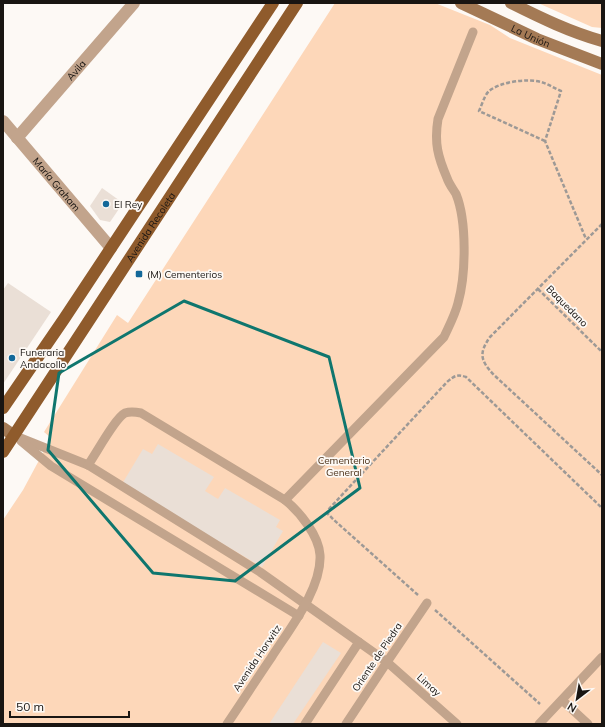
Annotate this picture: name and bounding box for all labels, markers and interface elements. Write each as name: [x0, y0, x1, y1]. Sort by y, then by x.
street label: La Unión: [509, 21, 552, 50]
street label: Avila: [63, 57, 88, 83]
street label: María Graham: [30, 155, 84, 214]
street label: Avenida Recoleta: [123, 190, 178, 264]
place label: El Rey: [114, 198, 143, 211]
marker: El Rey: [101, 199, 111, 209]
place label: (M) Cementerios: [147, 268, 222, 281]
marker: (M) Cementerios: [134, 269, 144, 279]
street label: Baquedano: [543, 282, 591, 330]
place label: Funeraria Andacollo: [20, 346, 67, 371]
marker: Funeraria Andacollo: [7, 353, 17, 363]
park label: Cementerio General: [318, 454, 371, 479]
street label: Oriente de Piedra: [349, 620, 405, 694]
street label: Avenida Horwitz: [230, 622, 284, 694]
street label: Limay: [414, 671, 444, 700]
north arrow: [557, 679, 597, 719]
scale bar: [10, 693, 129, 719]
text: 50 m: [16, 699, 44, 714]
text: N: [565, 699, 579, 716]

